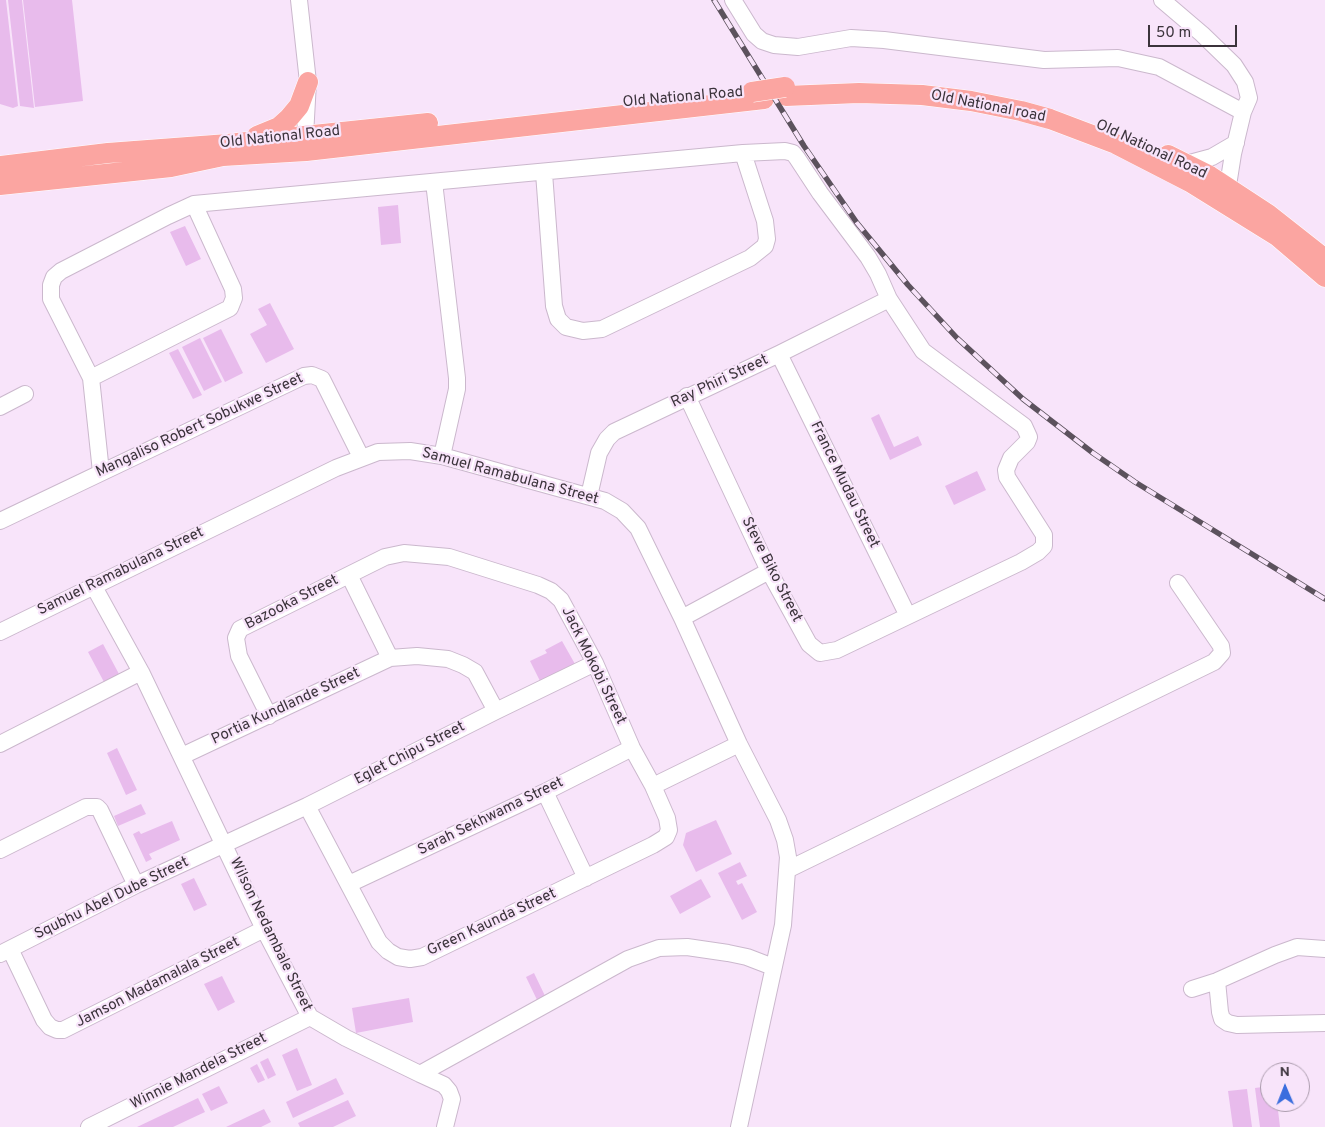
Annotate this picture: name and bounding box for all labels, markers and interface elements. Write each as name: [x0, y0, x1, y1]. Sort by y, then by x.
scale bar: [1150, 15, 1239, 47]
text: 50 m: [1156, 24, 1191, 43]
street label: Old National Road: [622, 84, 744, 112]
street label: Old National road: [929, 87, 1047, 127]
street label: Old National Road: [1092, 116, 1210, 184]
street label: Old National Road: [219, 123, 341, 153]
street label: Ray Phiri Street: [669, 352, 771, 412]
street label: Mangaliso Robert Sobukwe Street: [94, 370, 306, 482]
street label: France Mudau Street: [805, 419, 883, 551]
street label: Samuel Ramabulana Street: [420, 445, 600, 509]
street label: Steve Biko Street: [737, 514, 805, 626]
street label: Samuel Ramabulana Street: [35, 524, 207, 620]
street label: Bazooka Street: [242, 572, 342, 634]
street label: Jack Mokobi Street: [557, 604, 629, 728]
street label: Portia Kundlande Street: [209, 665, 363, 749]
street label: Eglet Chipu Street: [352, 718, 468, 790]
street label: Sarah Sekhwama Street: [415, 774, 567, 860]
street label: Squbhu Abel Dube Street: [32, 854, 192, 944]
street label: Wilson Nedambale Street: [225, 855, 315, 1015]
street label: Green Kaunda Street: [425, 885, 559, 961]
street label: Jamson Madamalala Street: [73, 934, 243, 1032]
street label: Winnie Mandela Street: [128, 1030, 270, 1114]
north arrow: [1260, 1062, 1310, 1112]
text: N: [1280, 1064, 1290, 1081]

